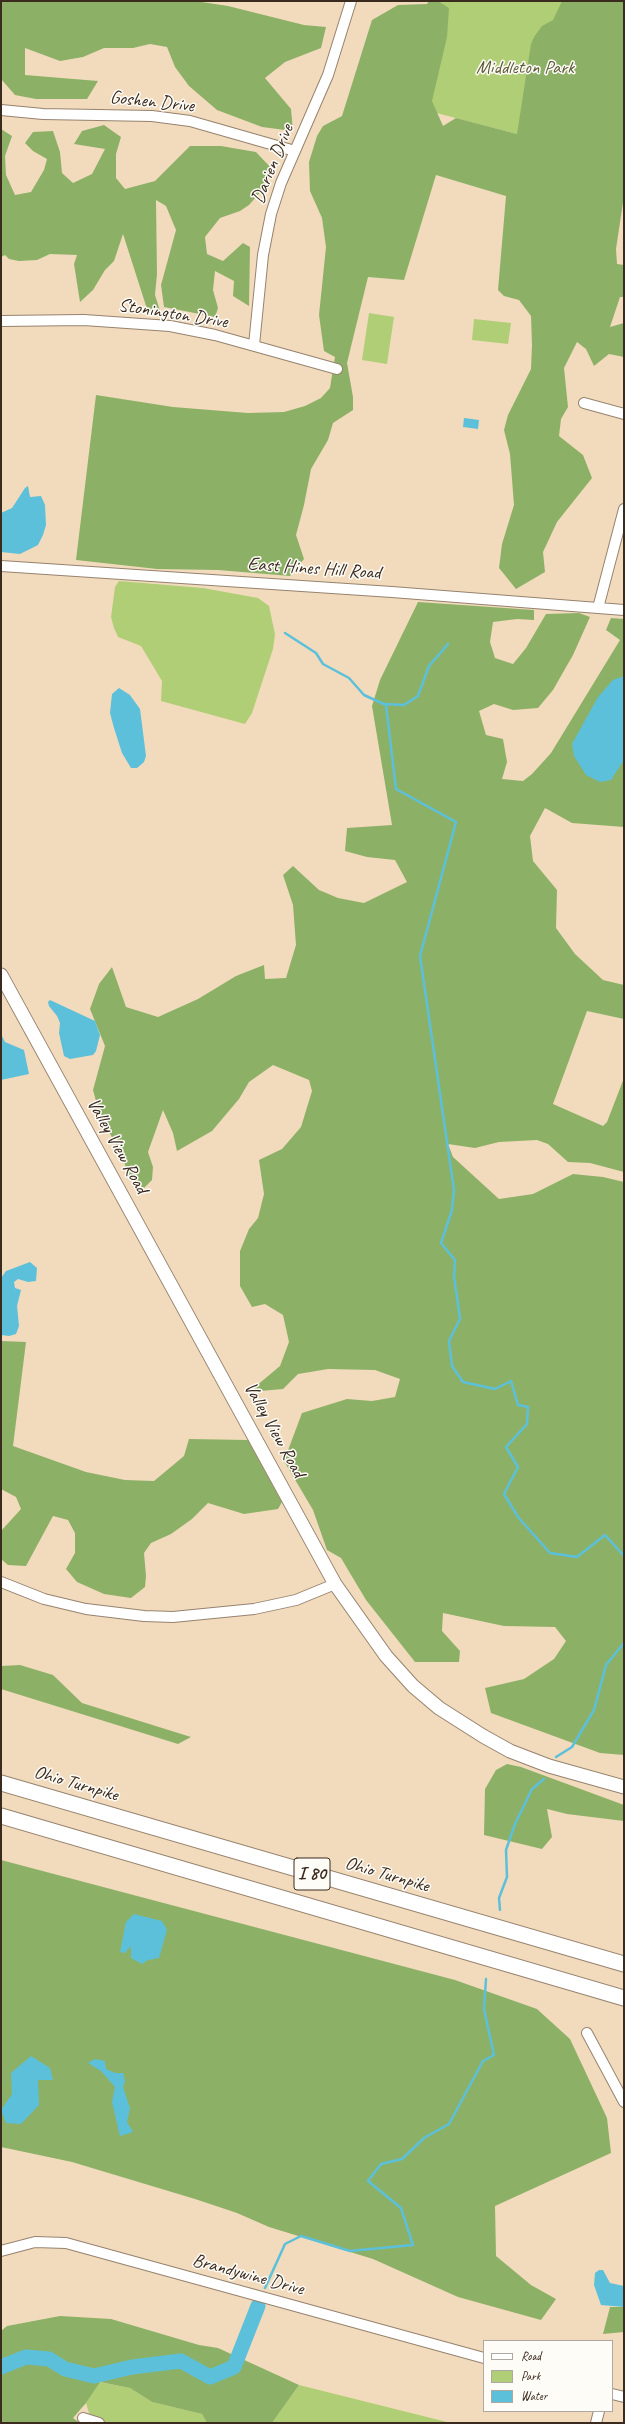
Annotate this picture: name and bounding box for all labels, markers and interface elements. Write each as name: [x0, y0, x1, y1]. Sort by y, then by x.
park label: Middleton Park: [476, 57, 574, 79]
street label: Goshen Drive: [109, 86, 195, 118]
street label: Darien Drive: [247, 121, 299, 207]
street label: Stonington Drive: [117, 294, 229, 334]
street label: East Hines Hill Road: [247, 553, 381, 585]
street label: Valley View Road: [81, 1094, 153, 1198]
street label: Valley View Road: [238, 1378, 310, 1482]
street label: Ohio Turnpike: [31, 1761, 121, 1807]
street label: Ohio Turnpike: [342, 1852, 432, 1898]
road number: I 80: [294, 1858, 330, 1890]
street label: Brandywine Drive: [190, 2249, 306, 2301]
legend: [483, 2340, 613, 2412]
text: Road: [521, 2348, 541, 2364]
text: Park: [521, 2368, 540, 2384]
text: Water: [521, 2388, 547, 2404]

